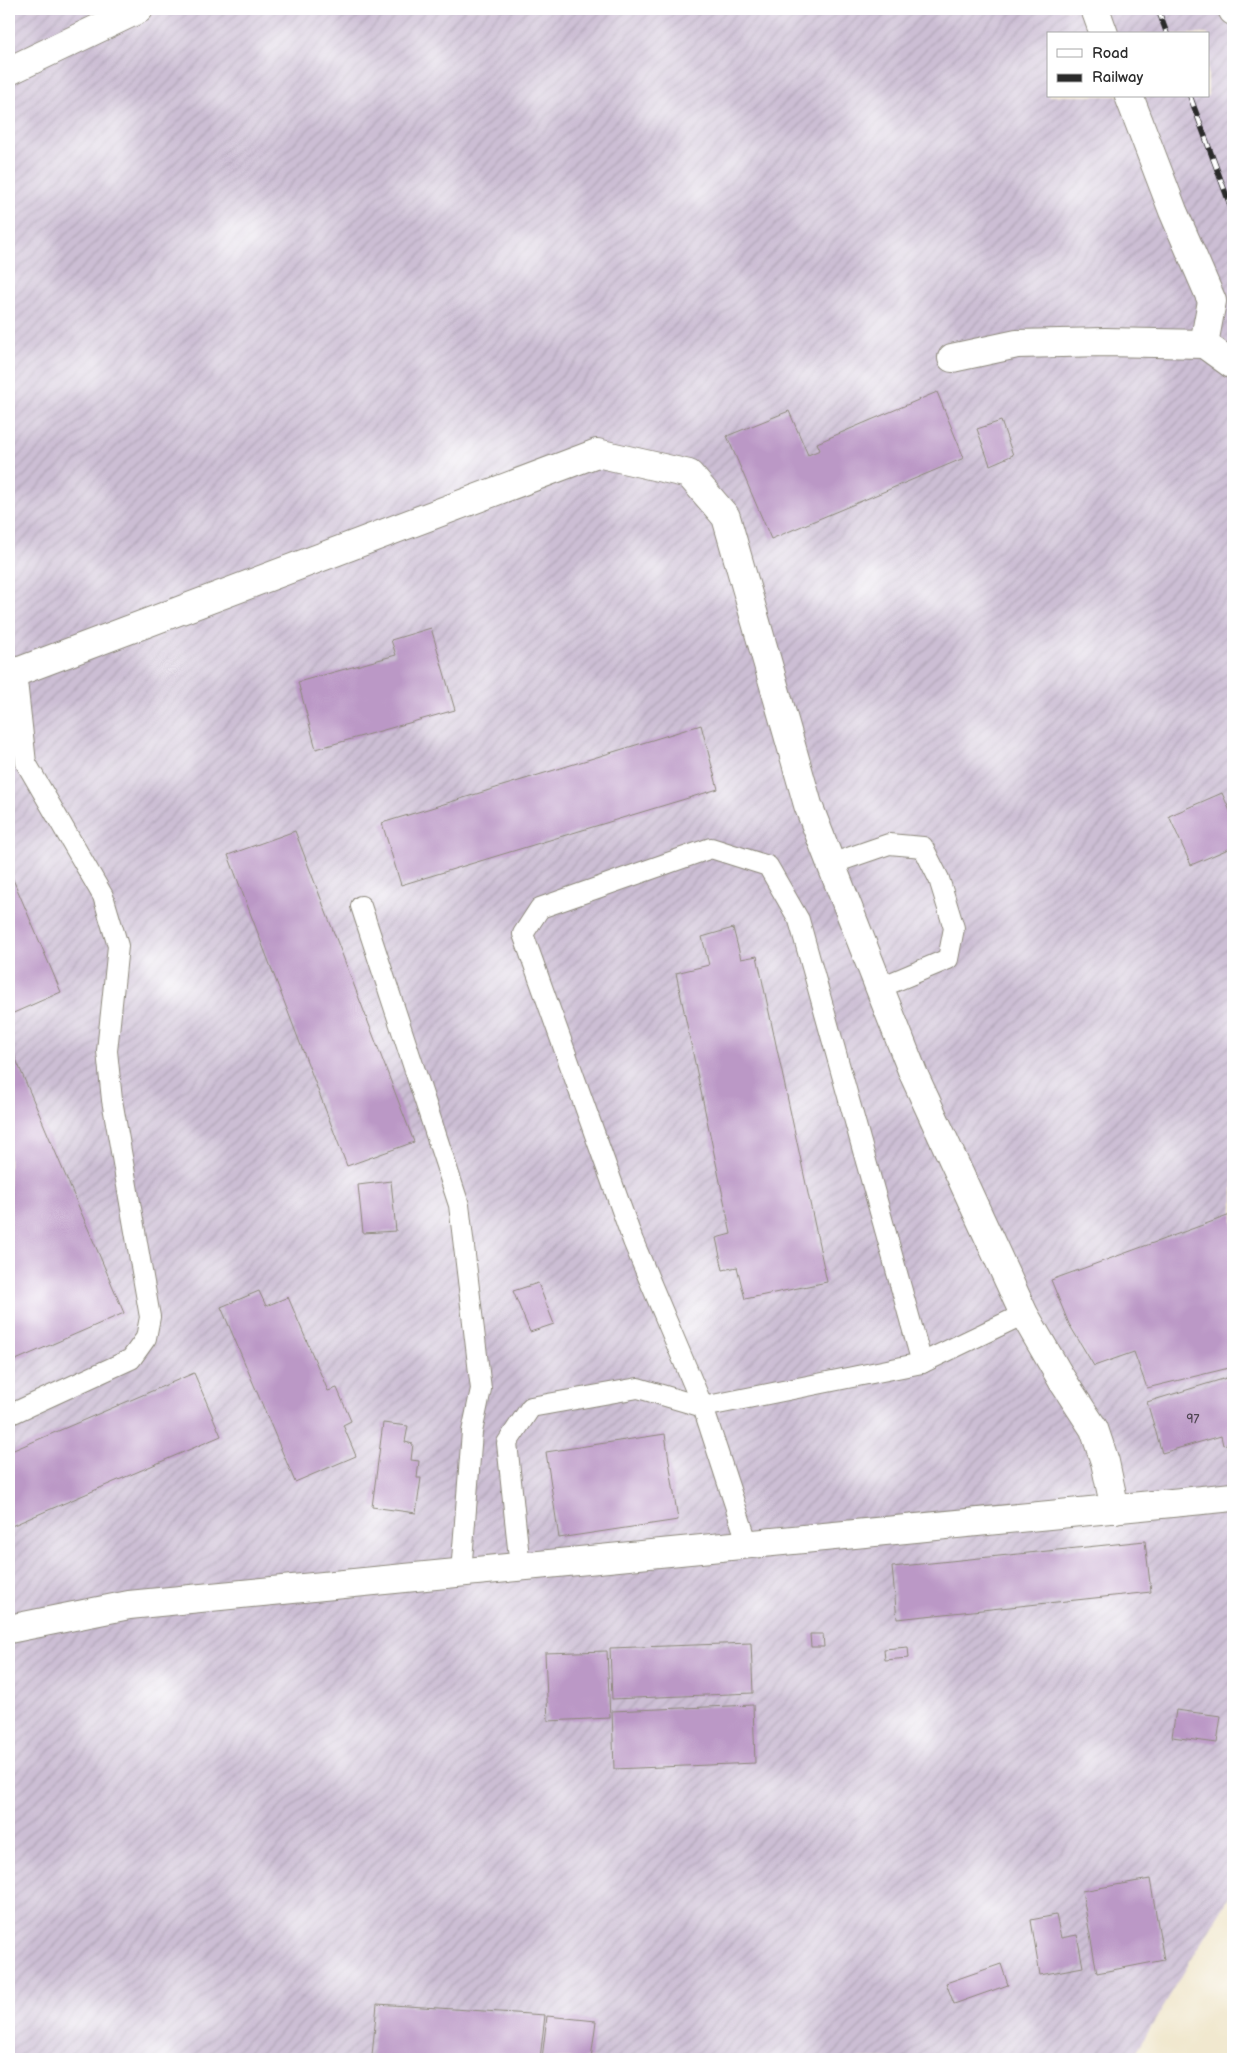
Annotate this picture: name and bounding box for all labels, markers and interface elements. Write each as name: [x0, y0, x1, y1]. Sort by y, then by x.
legend: [1047, 32, 1210, 98]
text: Road: [1092, 44, 1128, 63]
text: Railway: [1092, 68, 1143, 87]
house number: 97: [1187, 1412, 1200, 1427]

